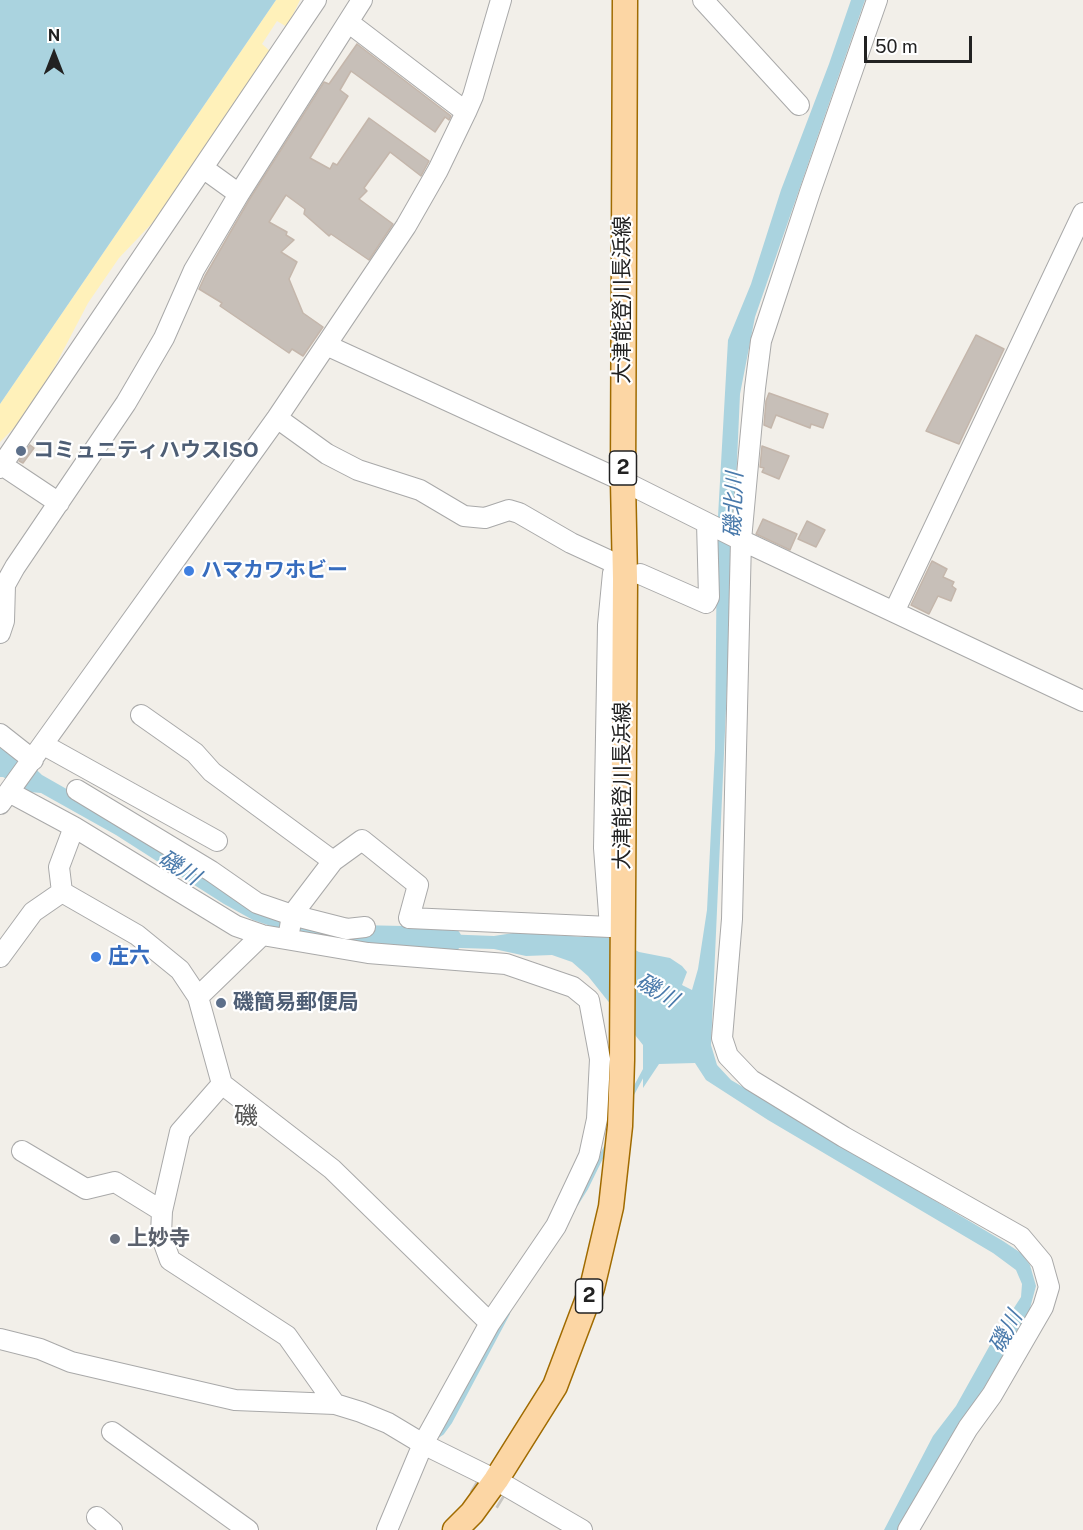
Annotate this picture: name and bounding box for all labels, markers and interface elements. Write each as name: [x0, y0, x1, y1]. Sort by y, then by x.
north arrow: [24, 24, 84, 84]
scale bar: [867, 24, 975, 62]
text: N: [48, 26, 60, 45]
text: 50 m: [875, 36, 918, 57]
street label: 大津能登川長浜線: [610, 216, 636, 384]
place label: コミュニティハウスISO: [33, 438, 259, 464]
marker: コミュニティハウスISO: [14, 444, 28, 458]
road number: 2: [610, 451, 636, 485]
water label: 磯北川: [720, 472, 748, 538]
place label: ハマカワホビー: [201, 558, 348, 584]
marker: ハマカワホビー: [182, 564, 196, 578]
street label: 大津能登川長浜線: [610, 702, 636, 870]
water label: 磯川: [153, 845, 205, 891]
place label: 庄六: [108, 944, 150, 970]
marker: 庄六: [89, 950, 103, 964]
water label: 磯川: [631, 969, 683, 1013]
place label: 磯簡易郵便局: [233, 990, 359, 1016]
marker: 磯簡易郵便局: [214, 996, 228, 1010]
district label: 磯: [234, 1103, 258, 1131]
place label: 上妙寺: [127, 1226, 190, 1252]
marker: 上妙寺: [108, 1232, 122, 1246]
road number: 2: [576, 1279, 602, 1313]
water label: 磯川: [984, 1306, 1028, 1358]

